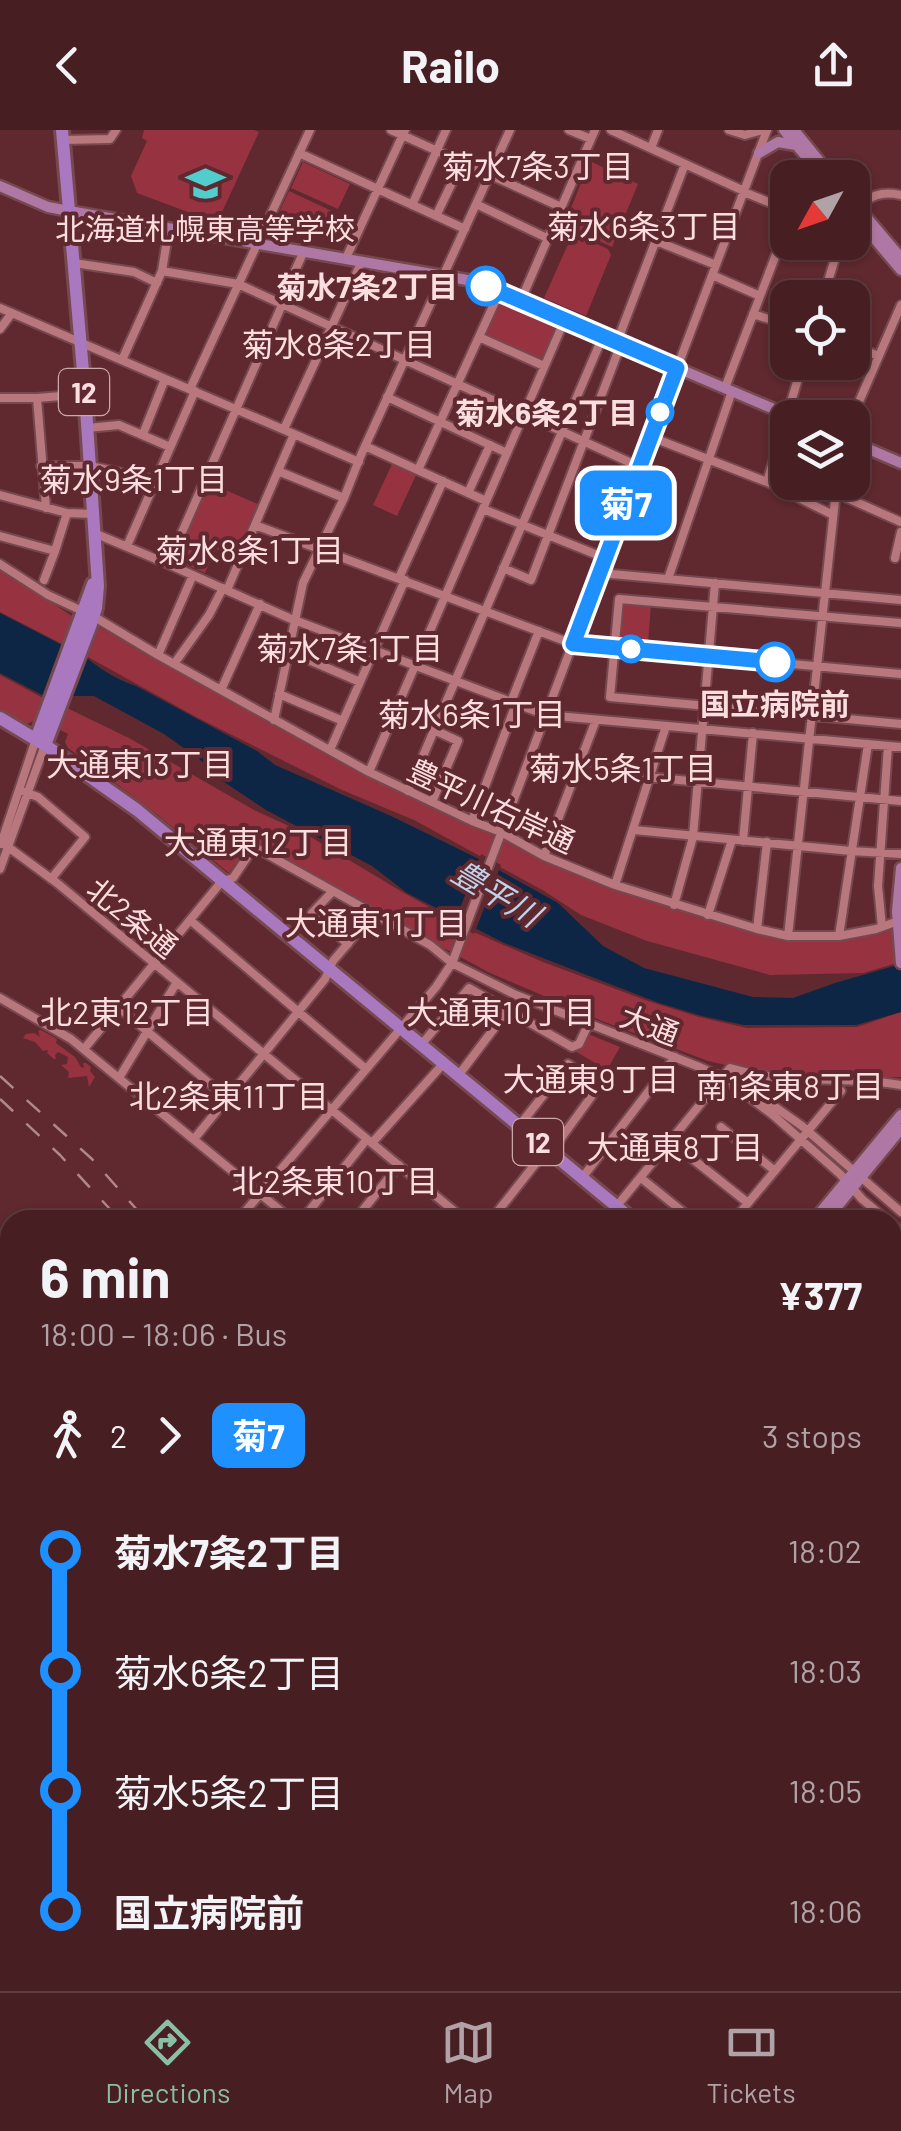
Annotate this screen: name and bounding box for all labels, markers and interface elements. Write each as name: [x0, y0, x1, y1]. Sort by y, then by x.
icon: back: [40, 38, 95, 93]
text: Railo: [401, 38, 500, 92]
icon: share: [806, 38, 861, 93]
district label: 菊水7条3丁目: [442, 146, 634, 184]
north arrow: [770, 160, 870, 260]
map controls: [770, 160, 870, 500]
school or university icon: 北海道札幌東高等学校: [184, 163, 226, 205]
district label: 菊水6条3丁目: [548, 206, 740, 244]
place label: 北海道札幌東高等学校: [55, 210, 355, 246]
marker: 菊水7条2丁目: [467, 267, 505, 305]
place label: 菊水7条2丁目: [276, 268, 458, 304]
button: locate: [770, 280, 870, 380]
district label: 菊水8条2丁目: [242, 324, 436, 362]
road number: 12: [59, 369, 109, 415]
place label: 菊水6条2丁目: [455, 394, 638, 430]
marker: 菊水6条2丁目: [647, 399, 673, 425]
button: layers: [770, 400, 870, 500]
district label: 菊水9条1丁目: [40, 459, 228, 497]
line badge: 菊7: [581, 470, 671, 536]
text: 菊7: [600, 482, 652, 524]
district label: 菊水8条1丁目: [156, 530, 344, 568]
district label: 菊水7条1丁目: [257, 628, 443, 666]
unlabelled marker: [618, 636, 644, 662]
marker: 国立病院前: [756, 643, 794, 681]
place label: 国立病院前: [700, 685, 850, 721]
district label: 菊水6条1丁目: [378, 694, 566, 732]
district label: 大通東13丁目: [46, 744, 234, 782]
district label: 菊水5条1丁目: [529, 748, 717, 786]
street label: 豊平川右岸通: [403, 751, 581, 859]
district label: 大通東12丁目: [164, 822, 352, 860]
water label: 豊平川: [446, 851, 550, 935]
street label: 北2条通: [80, 870, 186, 964]
district label: 大通東11丁目: [285, 903, 467, 941]
district label: 北2東12丁目: [40, 992, 214, 1030]
district label: 大通東10丁目: [406, 992, 596, 1030]
street label: 大通: [616, 996, 684, 1052]
district label: 大通東9丁目: [503, 1059, 679, 1097]
district label: 南1条東8丁目: [696, 1066, 884, 1104]
district label: 北2条東11丁目: [129, 1076, 329, 1114]
road number: 12: [513, 1119, 563, 1165]
district label: 大通東8丁目: [587, 1127, 763, 1165]
district label: 北2条東10丁目: [232, 1161, 438, 1199]
text: 6 min: [40, 1243, 171, 1309]
text: ¥377: [778, 1272, 862, 1318]
text: 18:00 – 18:06 · Bus: [40, 1314, 287, 1352]
icon: walk: [40, 1408, 95, 1463]
icon: forward: [142, 1408, 197, 1463]
text: 菊7: [232, 1414, 285, 1456]
text: 2: [110, 1416, 127, 1454]
text: 3 stops: [762, 1416, 862, 1454]
text: 菊水7条2丁目: [114, 1529, 344, 1575]
text: 18:02: [788, 1531, 862, 1569]
text: 菊水6条2丁目: [114, 1649, 344, 1695]
text: 18:03: [789, 1651, 862, 1689]
text: 菊水5条2丁目: [114, 1769, 344, 1815]
text: 18:05: [789, 1771, 862, 1809]
text: 国立病院前: [114, 1889, 304, 1935]
text: 18:06: [789, 1891, 862, 1929]
tab: Directions: [105, 2015, 230, 2109]
tab: Map: [441, 2015, 496, 2109]
tab: Tickets: [707, 2015, 796, 2109]

